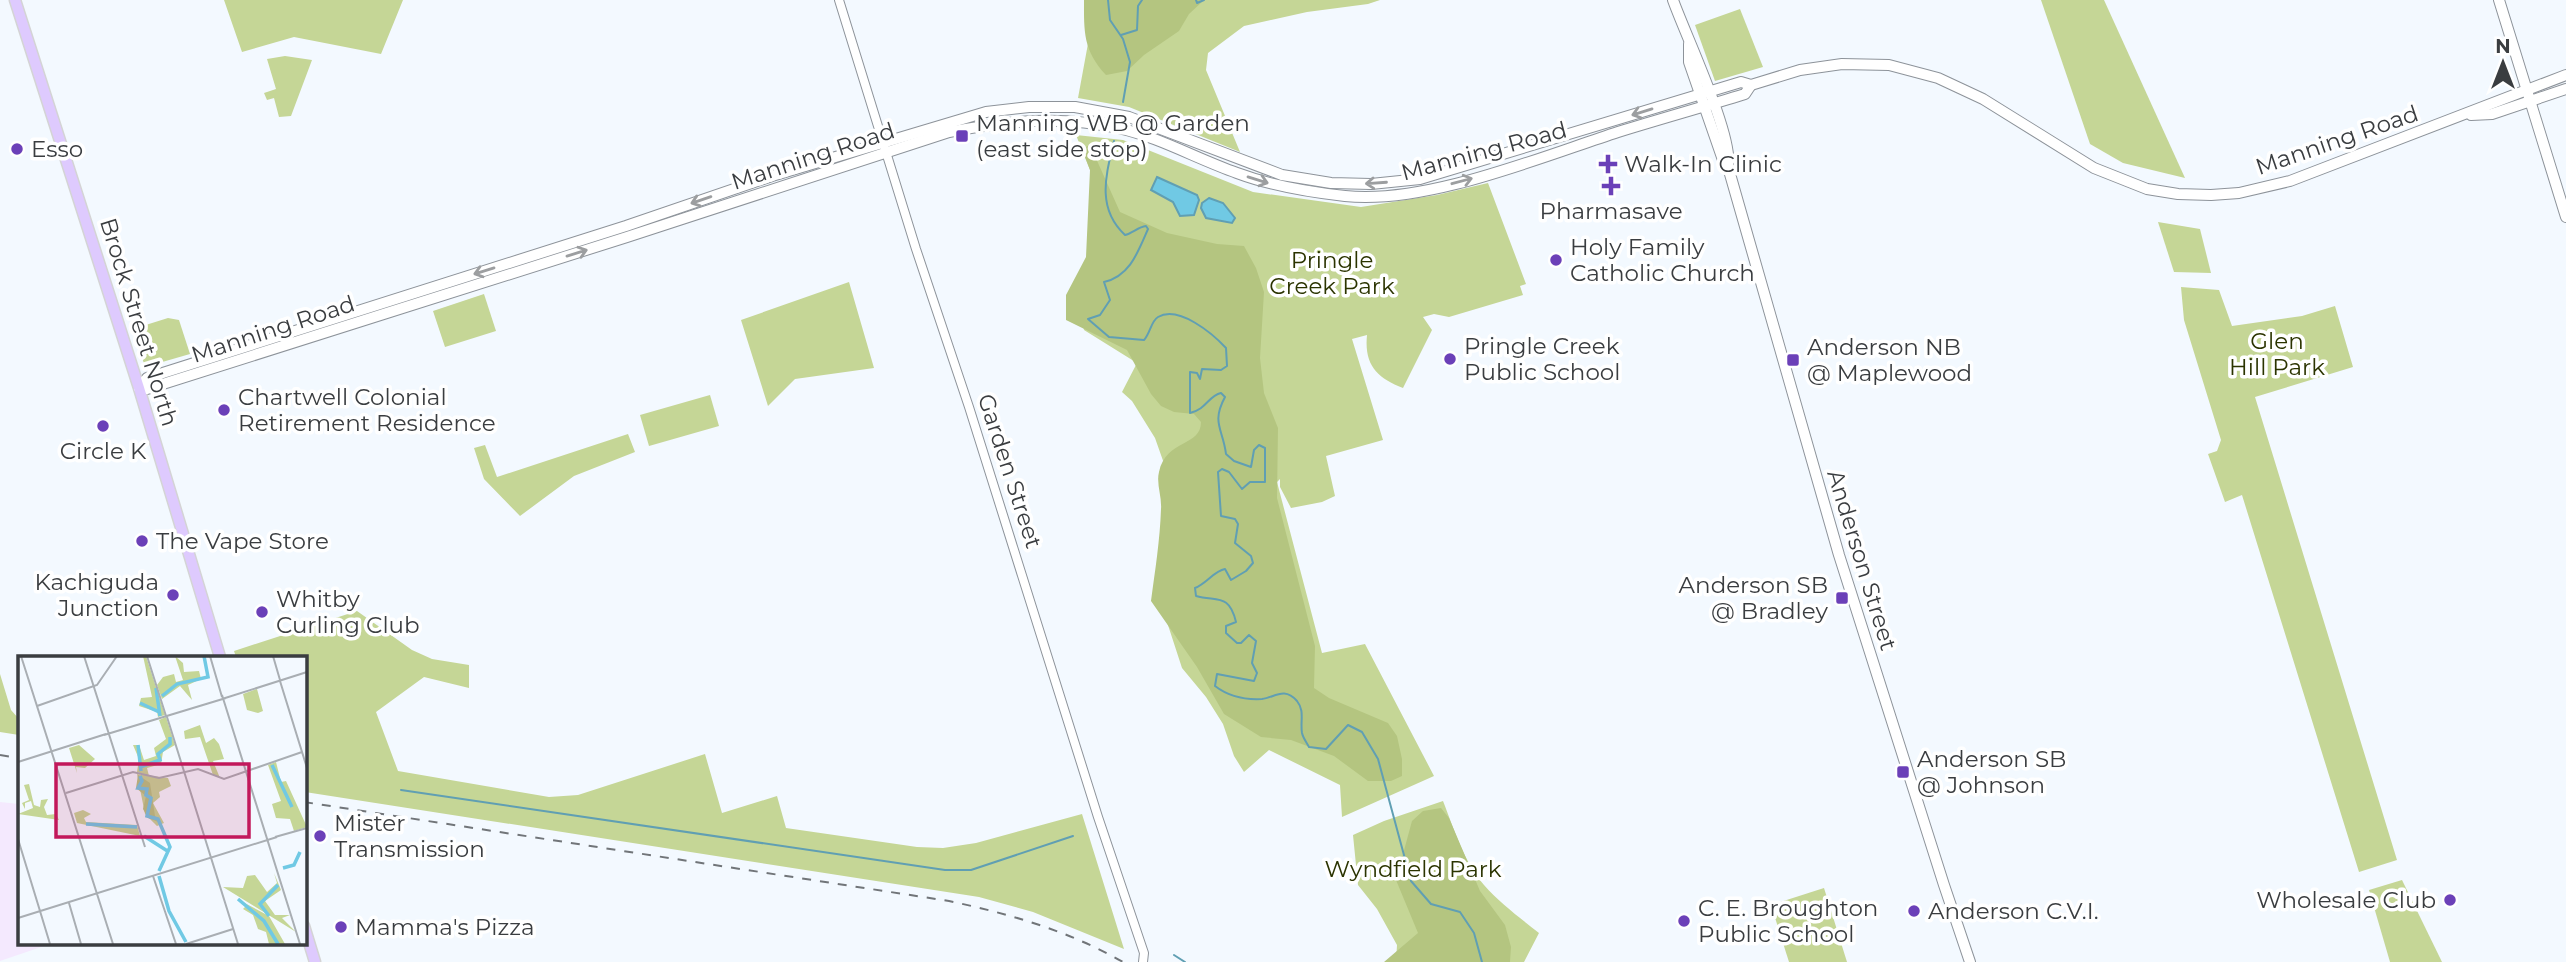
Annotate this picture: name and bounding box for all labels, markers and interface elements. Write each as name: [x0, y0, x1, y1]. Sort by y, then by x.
north arrow: [2468, 28, 2538, 98]
text: N: [2495, 35, 2511, 58]
street label: Manning Road: [2252, 99, 2422, 181]
one-way arrow: [1631, 107, 1653, 120]
place label: Manning WB @ Garden (east side stop): [976, 109, 1250, 163]
street label: Manning Road: [1398, 115, 1570, 187]
street label: Manning Road: [728, 116, 898, 196]
marker: Manning WB @ Garden (east side stop): [954, 128, 970, 144]
place label: Esso: [31, 135, 83, 163]
marker: Esso: [9, 141, 25, 157]
place label: Walk-In Clinic: [1624, 150, 1782, 178]
marker: Walk-In Clinic: [1598, 154, 1618, 174]
one-way arrow: [1247, 174, 1269, 187]
one-way arrow: [1450, 174, 1473, 187]
one-way arrow: [1366, 177, 1388, 190]
marker: Pharmasave: [1603, 178, 1619, 194]
one-way arrow: [690, 195, 712, 207]
place label: Pharmasave: [1539, 197, 1683, 225]
street label: Brock Street North: [94, 214, 184, 430]
place label: Holy Family Catholic Church: [1570, 233, 1755, 287]
one-way arrow: [565, 246, 587, 259]
park label: Pringle Creek Park: [1269, 246, 1395, 300]
marker: Holy Family Catholic Church: [1548, 252, 1564, 268]
one-way arrow: [474, 265, 496, 278]
street label: Manning Road: [188, 289, 358, 369]
park label: Glen Hill Park: [2229, 327, 2325, 381]
place label: Pringle Creek Public School: [1464, 332, 1620, 386]
place label: Anderson NB @ Maplewood: [1807, 333, 1972, 387]
marker: Pringle Creek Public School: [1442, 351, 1458, 367]
marker: Anderson NB @ Maplewood: [1785, 352, 1801, 368]
place label: Chartwell Colonial Retirement Residence: [238, 383, 496, 437]
street label: Garden Street: [972, 390, 1048, 552]
marker: Chartwell Colonial Retirement Residence: [216, 402, 232, 418]
marker: Circle K: [95, 418, 111, 434]
place label: Circle K: [60, 437, 147, 465]
street label: Anderson Street: [1821, 466, 1903, 654]
place label: The Vape Store: [156, 527, 329, 555]
marker: The Vape Store: [134, 533, 150, 549]
place label: Kachiguda Junction: [35, 568, 159, 622]
place label: Anderson SB @ Bradley: [1679, 571, 1829, 625]
place label: Whitby Curling Club: [276, 585, 420, 639]
marker: Kachiguda Junction: [165, 587, 181, 603]
marker: Anderson SB @ Bradley: [1834, 590, 1850, 606]
marker: Whitby Curling Club: [254, 604, 270, 620]
inset map: [18, 656, 306, 944]
place label: Anderson SB @ Johnson: [1917, 745, 2066, 799]
marker: Anderson SB @ Johnson: [1895, 764, 1911, 780]
place label: Mister Transmission: [334, 809, 485, 863]
marker: Mister Transmission: [312, 828, 328, 844]
park label: Wyndfield Park: [1324, 855, 1502, 883]
place label: Wholesale Club: [2256, 886, 2436, 914]
marker: Wholesale Club: [2442, 892, 2458, 908]
place label: C. E. Broughton Public School: [1698, 894, 1878, 948]
place label: Anderson C.V.I.: [1928, 897, 2099, 925]
marker: Anderson C.V.I.: [1906, 903, 1922, 919]
place label: Mamma's Pizza: [355, 913, 535, 941]
marker: C. E. Broughton Public School: [1676, 913, 1692, 929]
marker: Mamma's Pizza: [333, 919, 349, 935]

